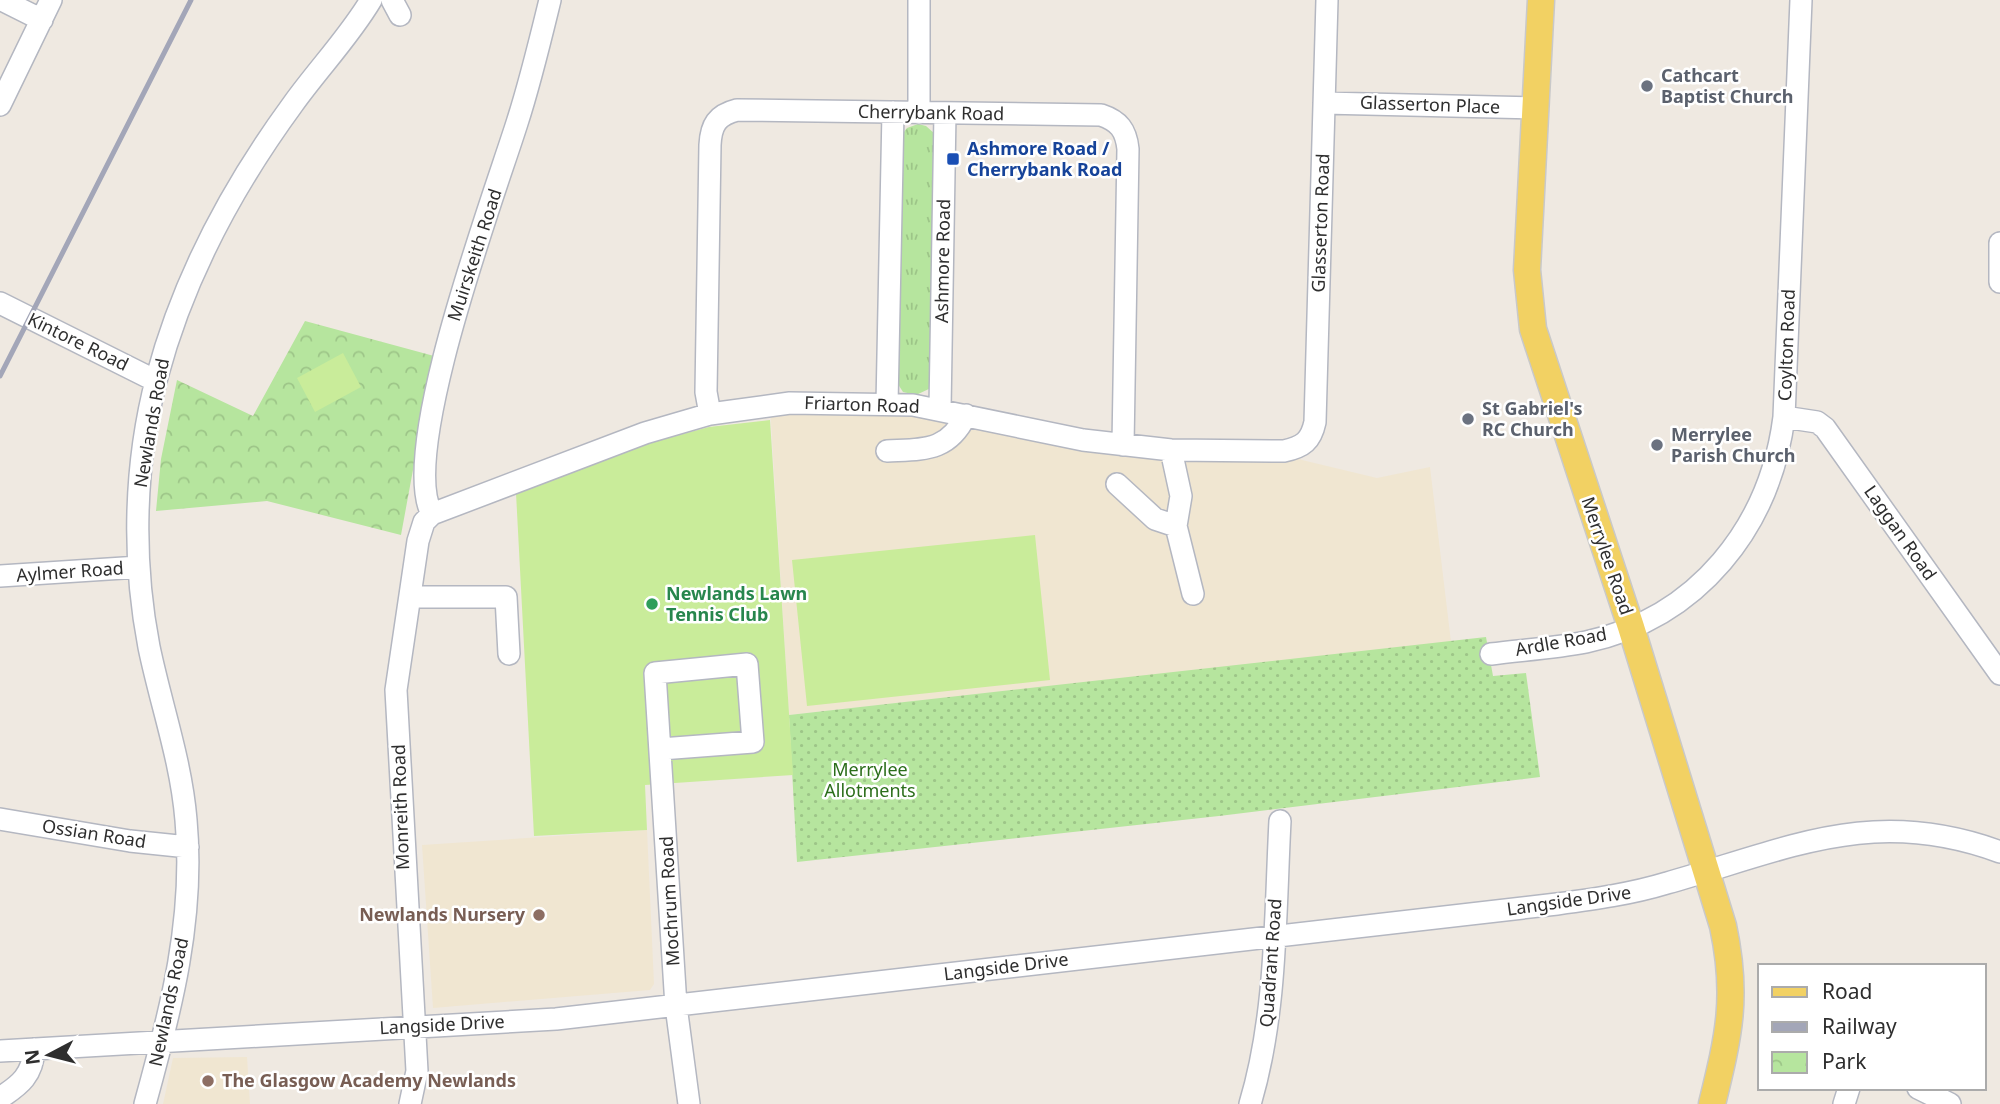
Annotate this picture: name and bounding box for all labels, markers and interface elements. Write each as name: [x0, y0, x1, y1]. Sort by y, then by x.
place label: Cathcart Baptist Church: [1661, 63, 1793, 108]
marker: Cathcart Baptist Church: [1639, 78, 1655, 94]
street label: Glasserton Place: [1360, 90, 1501, 118]
street label: Cherrybank Road: [858, 99, 1004, 125]
place label: Ashmore Road / Cherrybank Road: [967, 136, 1122, 181]
marker: Ashmore Road / Cherrybank Road: [945, 151, 961, 167]
street label: Glasserton Road: [1306, 153, 1334, 293]
street label: Muirskeith Road: [441, 185, 507, 324]
street label: Ashmore Road: [929, 199, 955, 323]
street label: Coylton Road: [1772, 288, 1800, 401]
street label: Kintore Road: [24, 306, 133, 376]
street label: Newlands Road: [128, 356, 174, 489]
street label: Friarton Road: [804, 390, 920, 418]
place label: St Gabriel's RC Church: [1482, 396, 1582, 441]
marker: St Gabriel's RC Church: [1460, 411, 1476, 427]
place label: Merrylee Parish Church: [1671, 422, 1795, 467]
marker: Merrylee Parish Church: [1649, 437, 1665, 453]
street label: Laggan Road: [1859, 480, 1942, 585]
street label: Merrylee Road: [1577, 493, 1639, 618]
street label: Aylmer Road: [15, 555, 124, 587]
place label: Newlands Lawn Tennis Club: [666, 581, 807, 626]
marker: Newlands Lawn Tennis Club: [644, 596, 660, 612]
street label: Ardle Road: [1513, 621, 1608, 661]
street label: Monreith Road: [386, 744, 414, 870]
park label: Merrylee Allotments: [824, 757, 916, 802]
street label: Ossian Road: [40, 813, 148, 853]
street label: Mochrum Road: [654, 835, 684, 967]
street label: Langside Drive: [1505, 879, 1633, 921]
street label: Quadrant Road: [1254, 898, 1286, 1028]
place label: Newlands Nursery: [359, 902, 526, 926]
marker: Newlands Nursery: [531, 907, 547, 923]
street label: Newlands Road: [143, 935, 193, 1068]
street label: Langside Drive: [942, 946, 1070, 986]
legend: [1758, 964, 1986, 1090]
text: Road: [1822, 977, 1872, 1005]
street label: Langside Drive: [379, 1009, 505, 1039]
text: Railway: [1822, 1012, 1897, 1040]
north arrow: [14, 1020, 84, 1090]
text: Park: [1822, 1047, 1867, 1075]
text: N: [18, 1048, 46, 1066]
place label: The Glasgow Academy Newlands: [222, 1068, 516, 1092]
marker: The Glasgow Academy Newlands: [200, 1073, 216, 1089]

